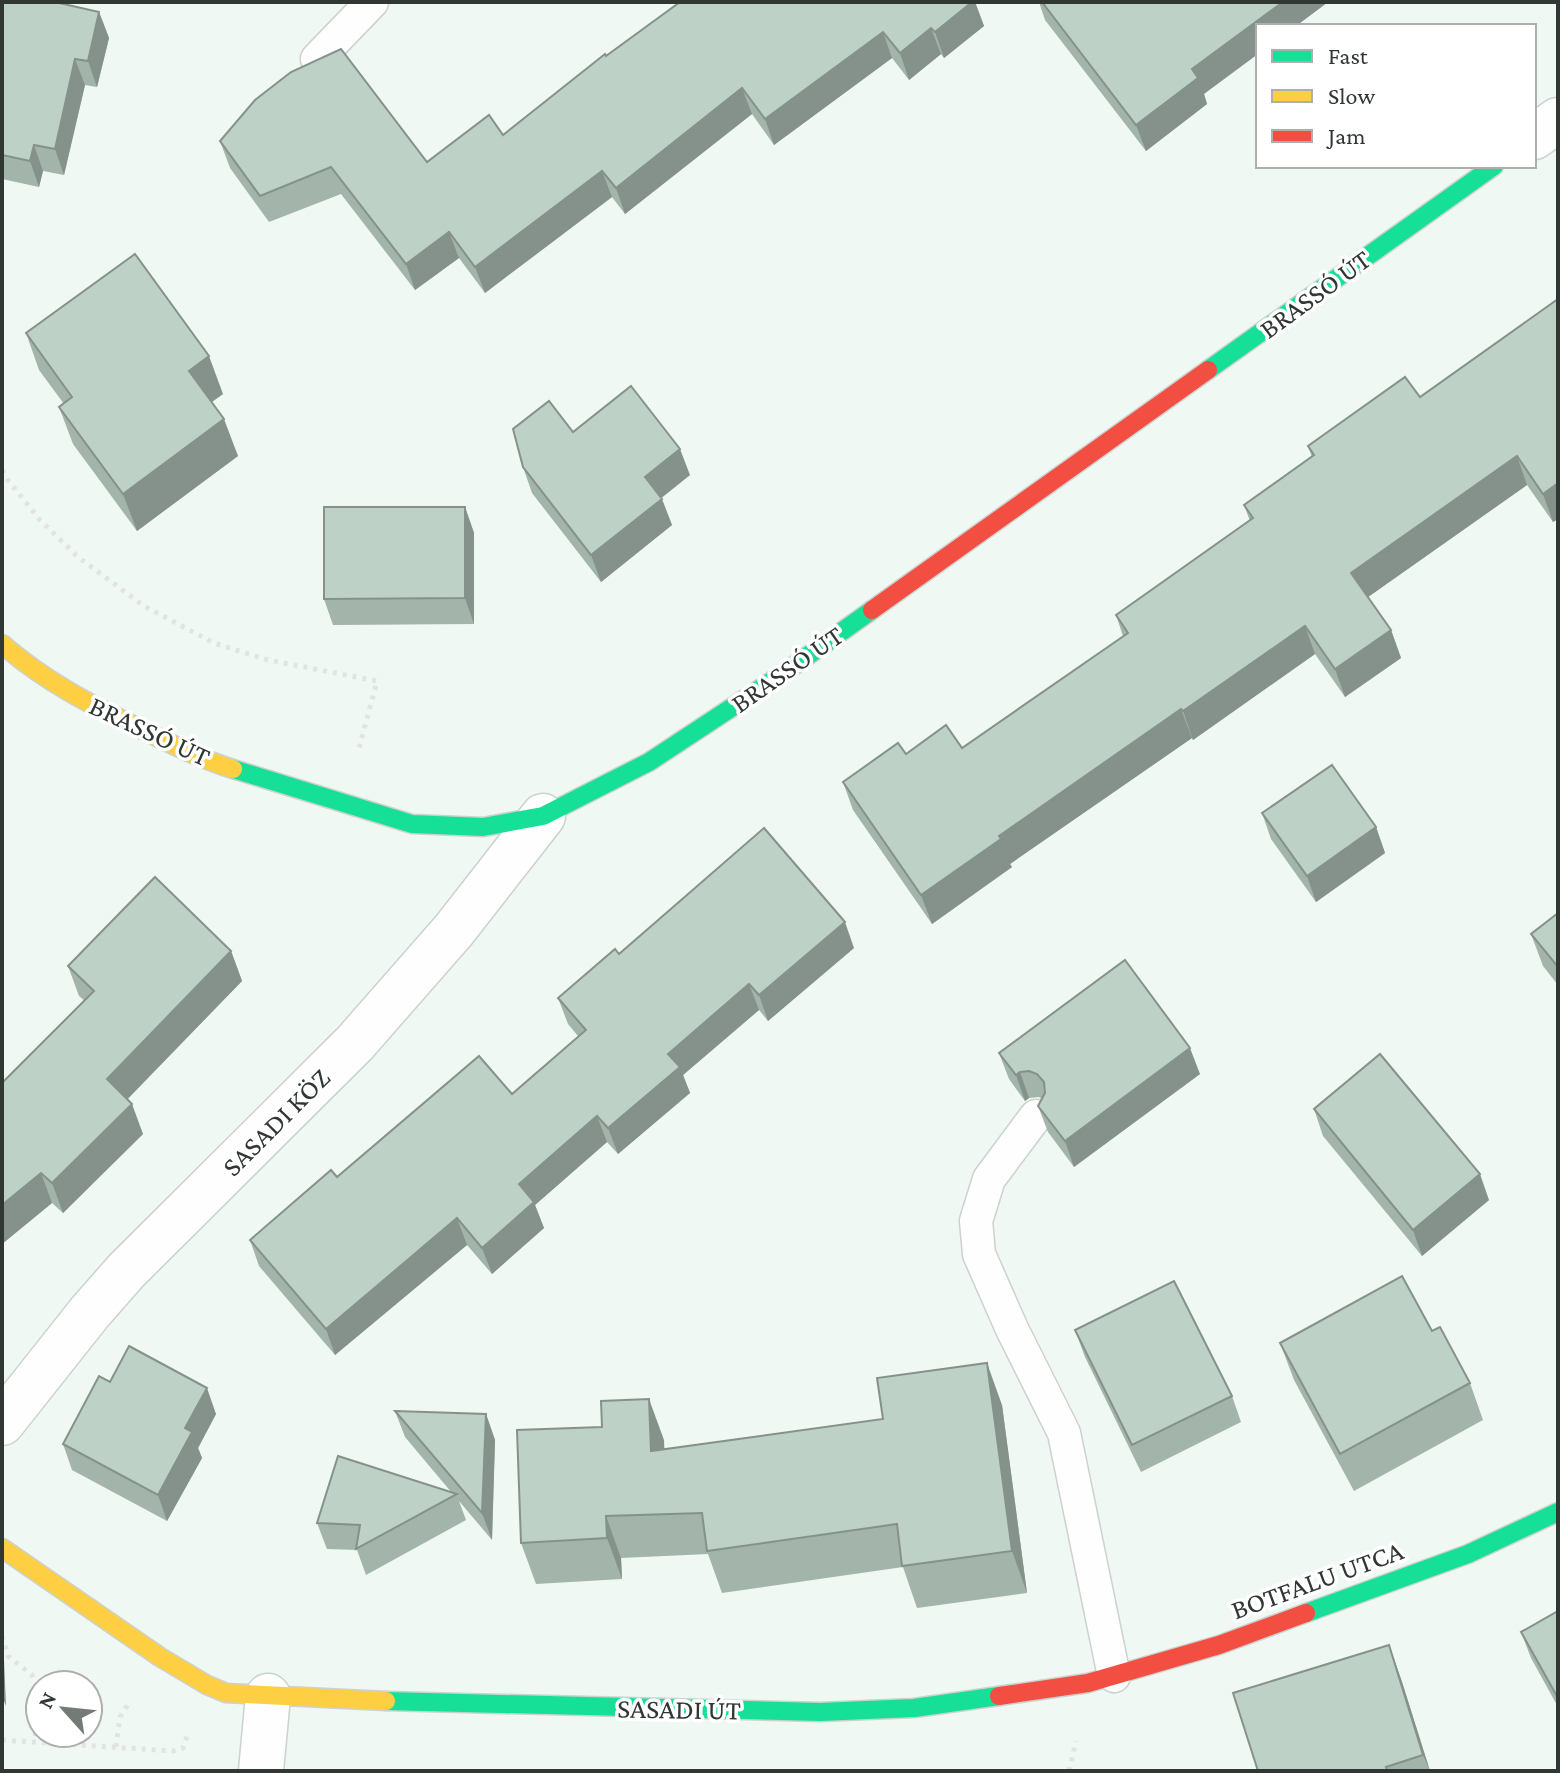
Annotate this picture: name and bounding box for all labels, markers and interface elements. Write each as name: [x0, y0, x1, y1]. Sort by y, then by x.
legend: [1256, 24, 1536, 168]
text: Fast: [1328, 42, 1369, 69]
text: Slow: [1328, 82, 1375, 109]
text: Jam: [1326, 122, 1366, 149]
street label: BRASSÓ ÚT: [1254, 243, 1376, 345]
street label: BRASSÓ ÚT: [725, 619, 849, 719]
street label: BRASSÓ ÚT: [85, 690, 215, 772]
street label: SASADI KÖZ: [216, 1062, 336, 1182]
street label: BOTFALU UTCA: [1227, 1535, 1407, 1625]
north arrow: [24, 1669, 104, 1749]
text: N: [32, 1688, 61, 1713]
street label: SASADI ÚT: [617, 1692, 741, 1726]

